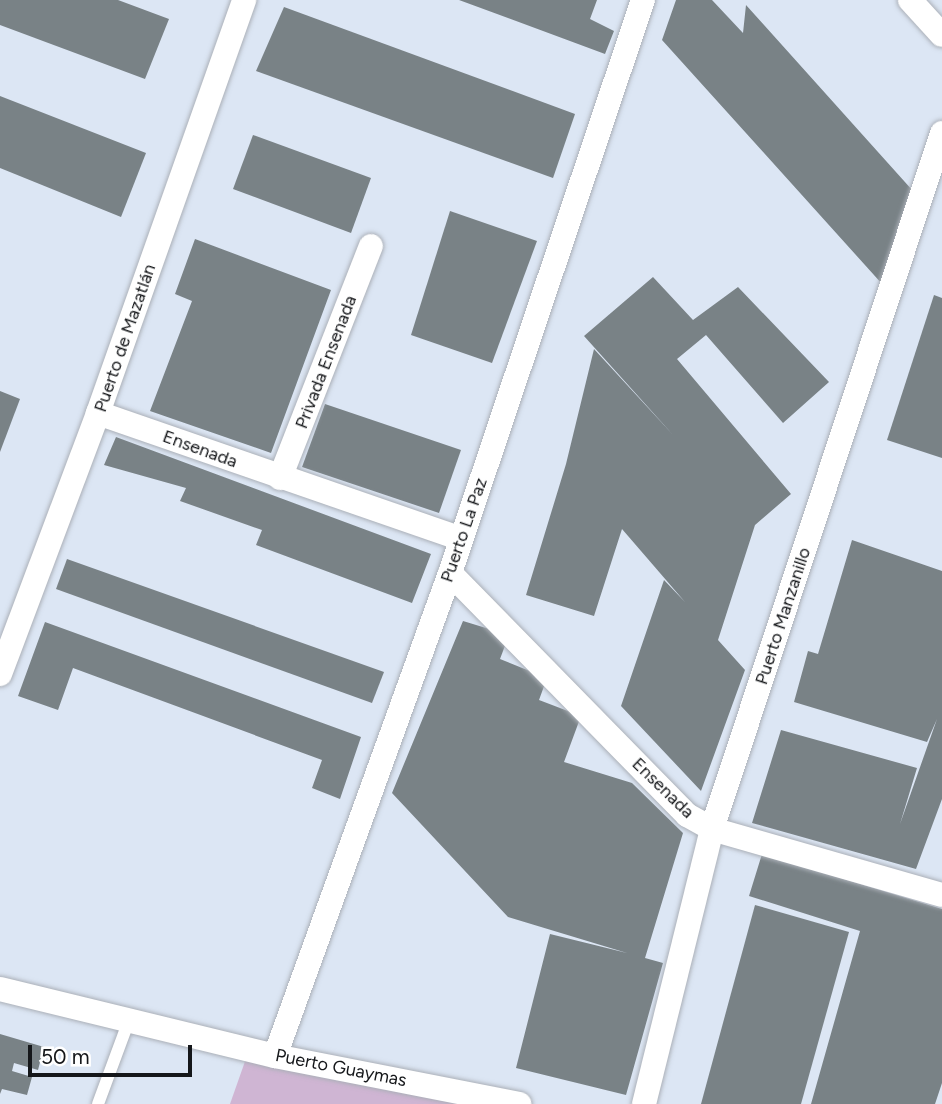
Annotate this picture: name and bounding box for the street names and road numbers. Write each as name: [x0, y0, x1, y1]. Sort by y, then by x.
street label: Puerto de Mazatlán: [90, 261, 160, 415]
street label: Privada Ensenada: [291, 292, 361, 432]
street label: Ensenada: [160, 426, 240, 472]
street label: Puerto La Paz: [436, 475, 492, 585]
street label: Puerto Manzanillo: [751, 545, 815, 687]
street label: Ensenada: [627, 753, 699, 823]
street label: Puerto Guaymas: [274, 1045, 408, 1091]

